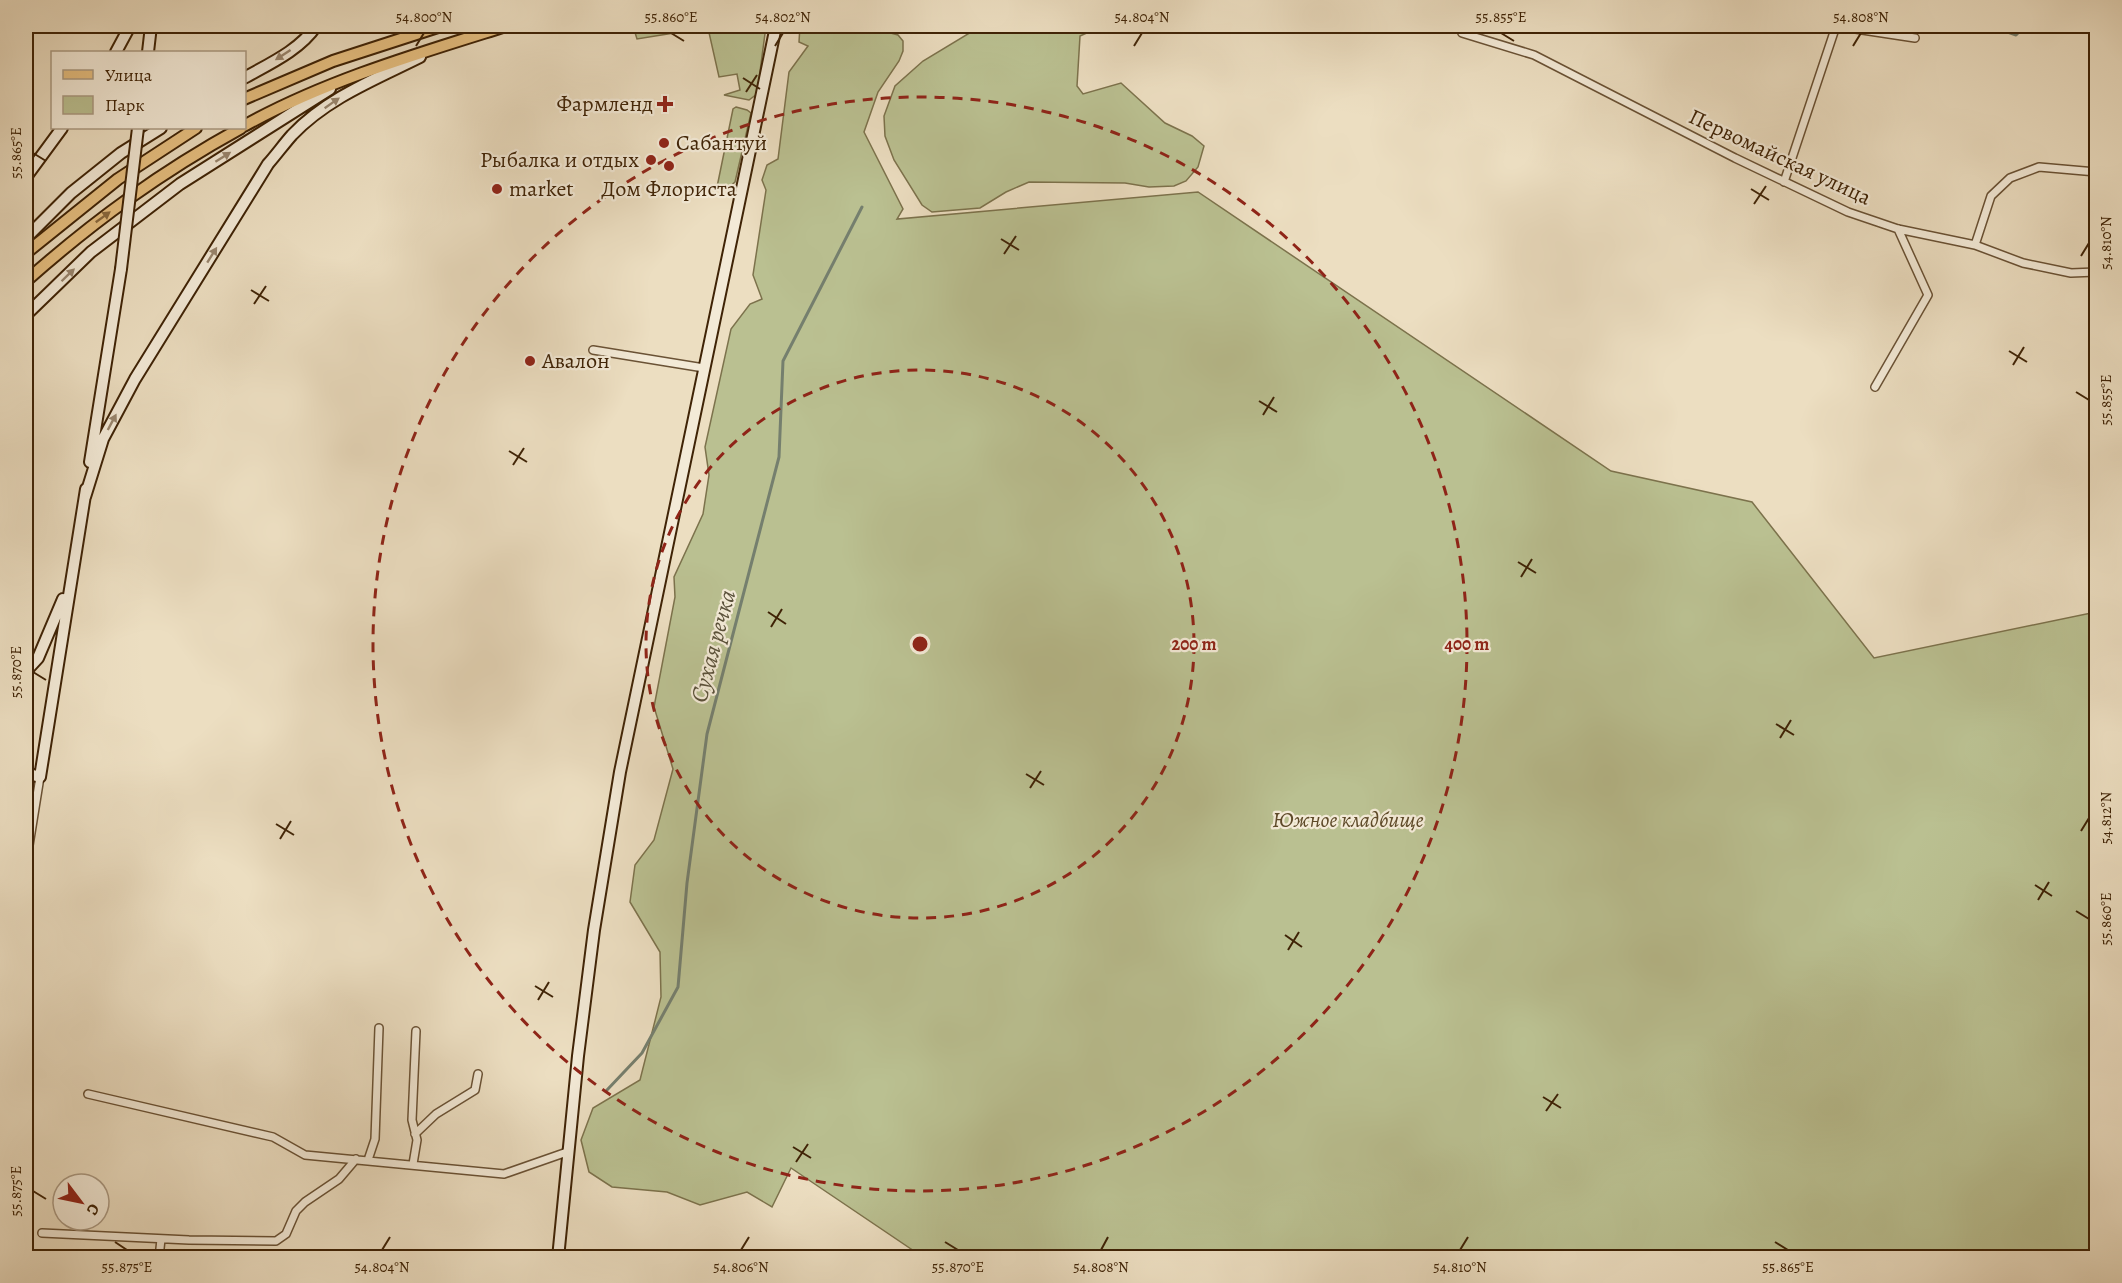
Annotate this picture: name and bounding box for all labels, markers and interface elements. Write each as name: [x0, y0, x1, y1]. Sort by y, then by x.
text: 54.800°N: [396, 7, 452, 27]
text: 55.860°E: [644, 7, 698, 27]
text: 54.802°N: [755, 7, 811, 27]
text: 54.804°N: [1114, 7, 1170, 27]
text: 55.855°E: [1475, 7, 1527, 27]
text: 54.808°N: [1833, 7, 1889, 27]
one-way arrow: [275, 49, 291, 61]
legend: [51, 51, 246, 129]
text: Улица: [105, 63, 153, 87]
place label: Фармленд: [556, 89, 653, 119]
text: Парк: [105, 93, 145, 117]
one-way arrow: [323, 97, 339, 109]
marker: Фармленд: [658, 97, 672, 111]
street label: Первомайская улица: [1684, 102, 1877, 213]
text: 55.865°E: [6, 127, 26, 179]
place label: Сабантуй: [676, 128, 767, 158]
marker: Сабантуй: [657, 136, 671, 150]
place label: Рыбалка и отдых: [480, 145, 639, 175]
one-way arrow: [214, 151, 231, 162]
marker: Рыбалка и отдых: [644, 153, 658, 167]
marker: Дом Флориста: [662, 159, 676, 173]
place label: market: [509, 174, 574, 204]
place label: Дом Флориста: [601, 174, 738, 204]
marker: market: [490, 182, 504, 196]
one-way arrow: [95, 211, 110, 223]
text: 54.810°N: [2096, 216, 2116, 270]
one-way arrow: [207, 247, 218, 263]
one-way arrow: [60, 268, 74, 282]
place label: Авалон: [541, 346, 610, 376]
marker: Авалон: [523, 354, 537, 368]
text: 55.855°E: [2096, 374, 2116, 426]
one-way arrow: [107, 413, 117, 430]
water label: Сухая речка: [683, 586, 743, 706]
text: 200 m: [1171, 632, 1217, 656]
text: 400 m: [1445, 632, 1489, 656]
centre of rings: [910, 634, 930, 654]
text: 55.870°E: [6, 646, 26, 698]
text: 54.812°N: [2096, 791, 2116, 844]
park label: Южное кладбище: [1272, 805, 1424, 835]
text: 55.860°E: [2096, 892, 2116, 946]
text: 55.875°E: [6, 1166, 26, 1216]
north arrow: [51, 1172, 111, 1232]
text: С: [81, 1199, 105, 1220]
text: 55.875°E: [102, 1257, 152, 1277]
text: 54.804°N: [354, 1257, 410, 1277]
text: 54.806°N: [713, 1257, 769, 1277]
text: 55.870°E: [932, 1257, 984, 1277]
text: 54.808°N: [1073, 1257, 1129, 1277]
text: 54.810°N: [1433, 1257, 1487, 1277]
text: 55.865°E: [1762, 1257, 1814, 1277]

